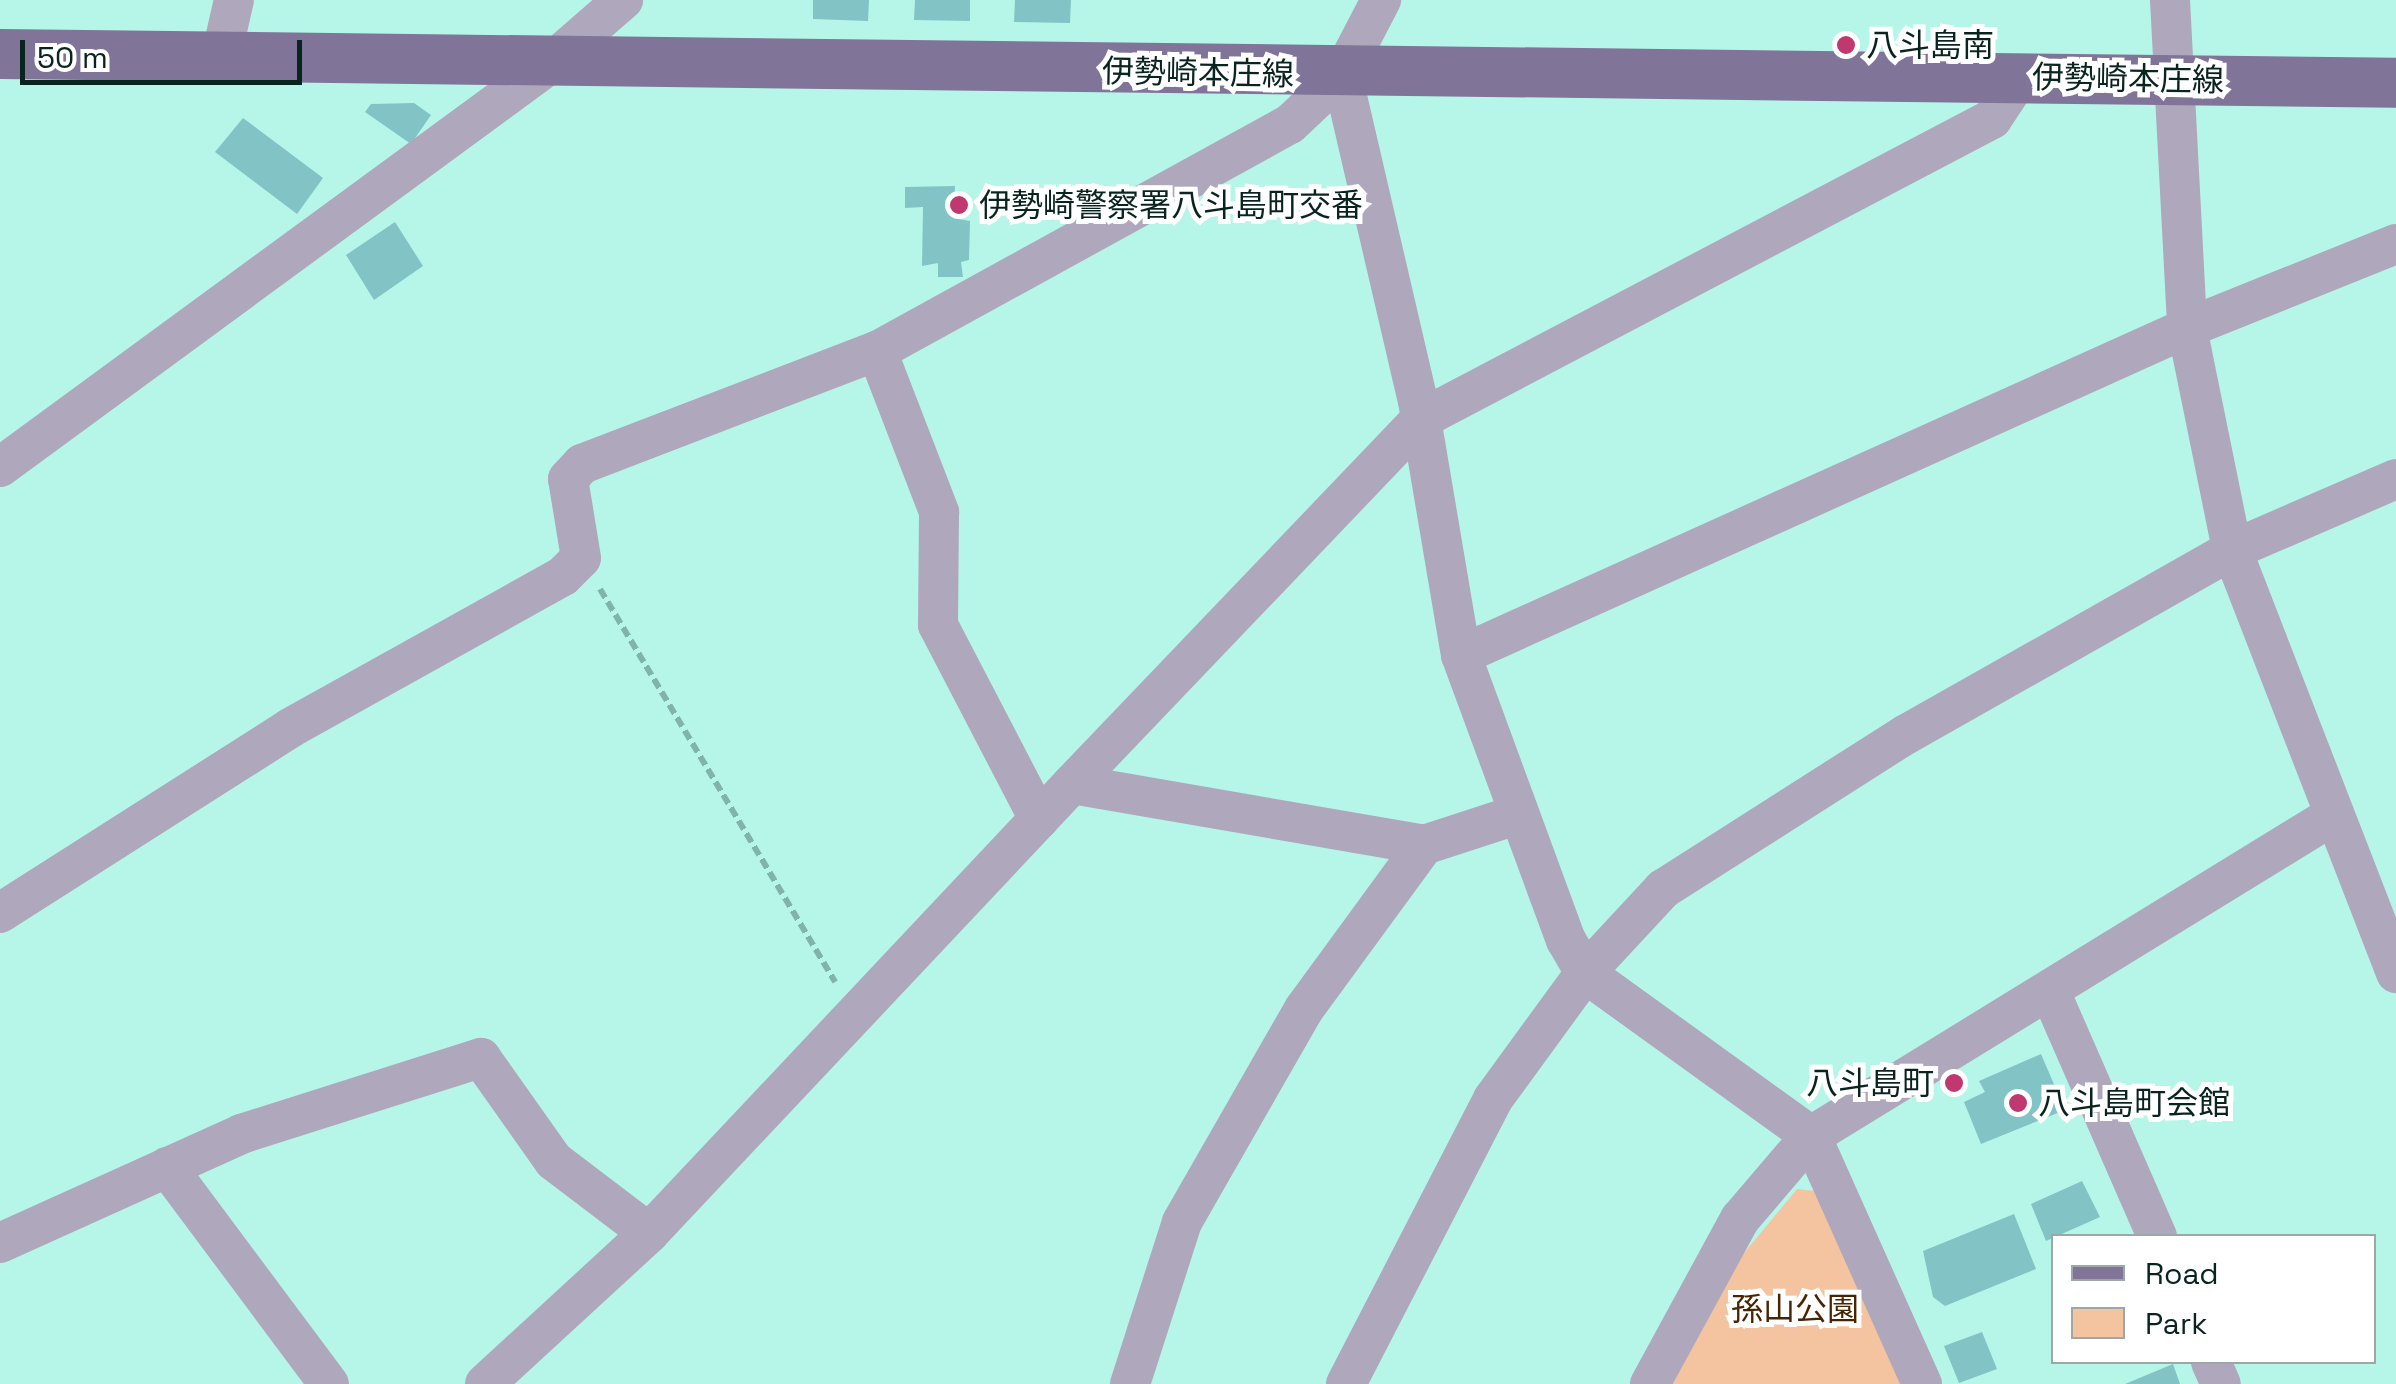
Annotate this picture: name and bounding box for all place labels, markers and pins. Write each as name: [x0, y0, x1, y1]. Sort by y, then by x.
place label: 八斗島南: [1866, 26, 1994, 64]
marker: 八斗島南: [1835, 34, 1857, 56]
place label: 伊勢崎警察署八斗島町交番: [979, 186, 1363, 224]
marker: 伊勢崎警察署八斗島町交番: [948, 194, 970, 216]
place label: 八斗島町: [1806, 1064, 1934, 1102]
marker: 八斗島町: [1943, 1072, 1965, 1094]
place label: 八斗島町会館: [2038, 1084, 2230, 1122]
marker: 八斗島町会館: [2007, 1092, 2029, 1114]

